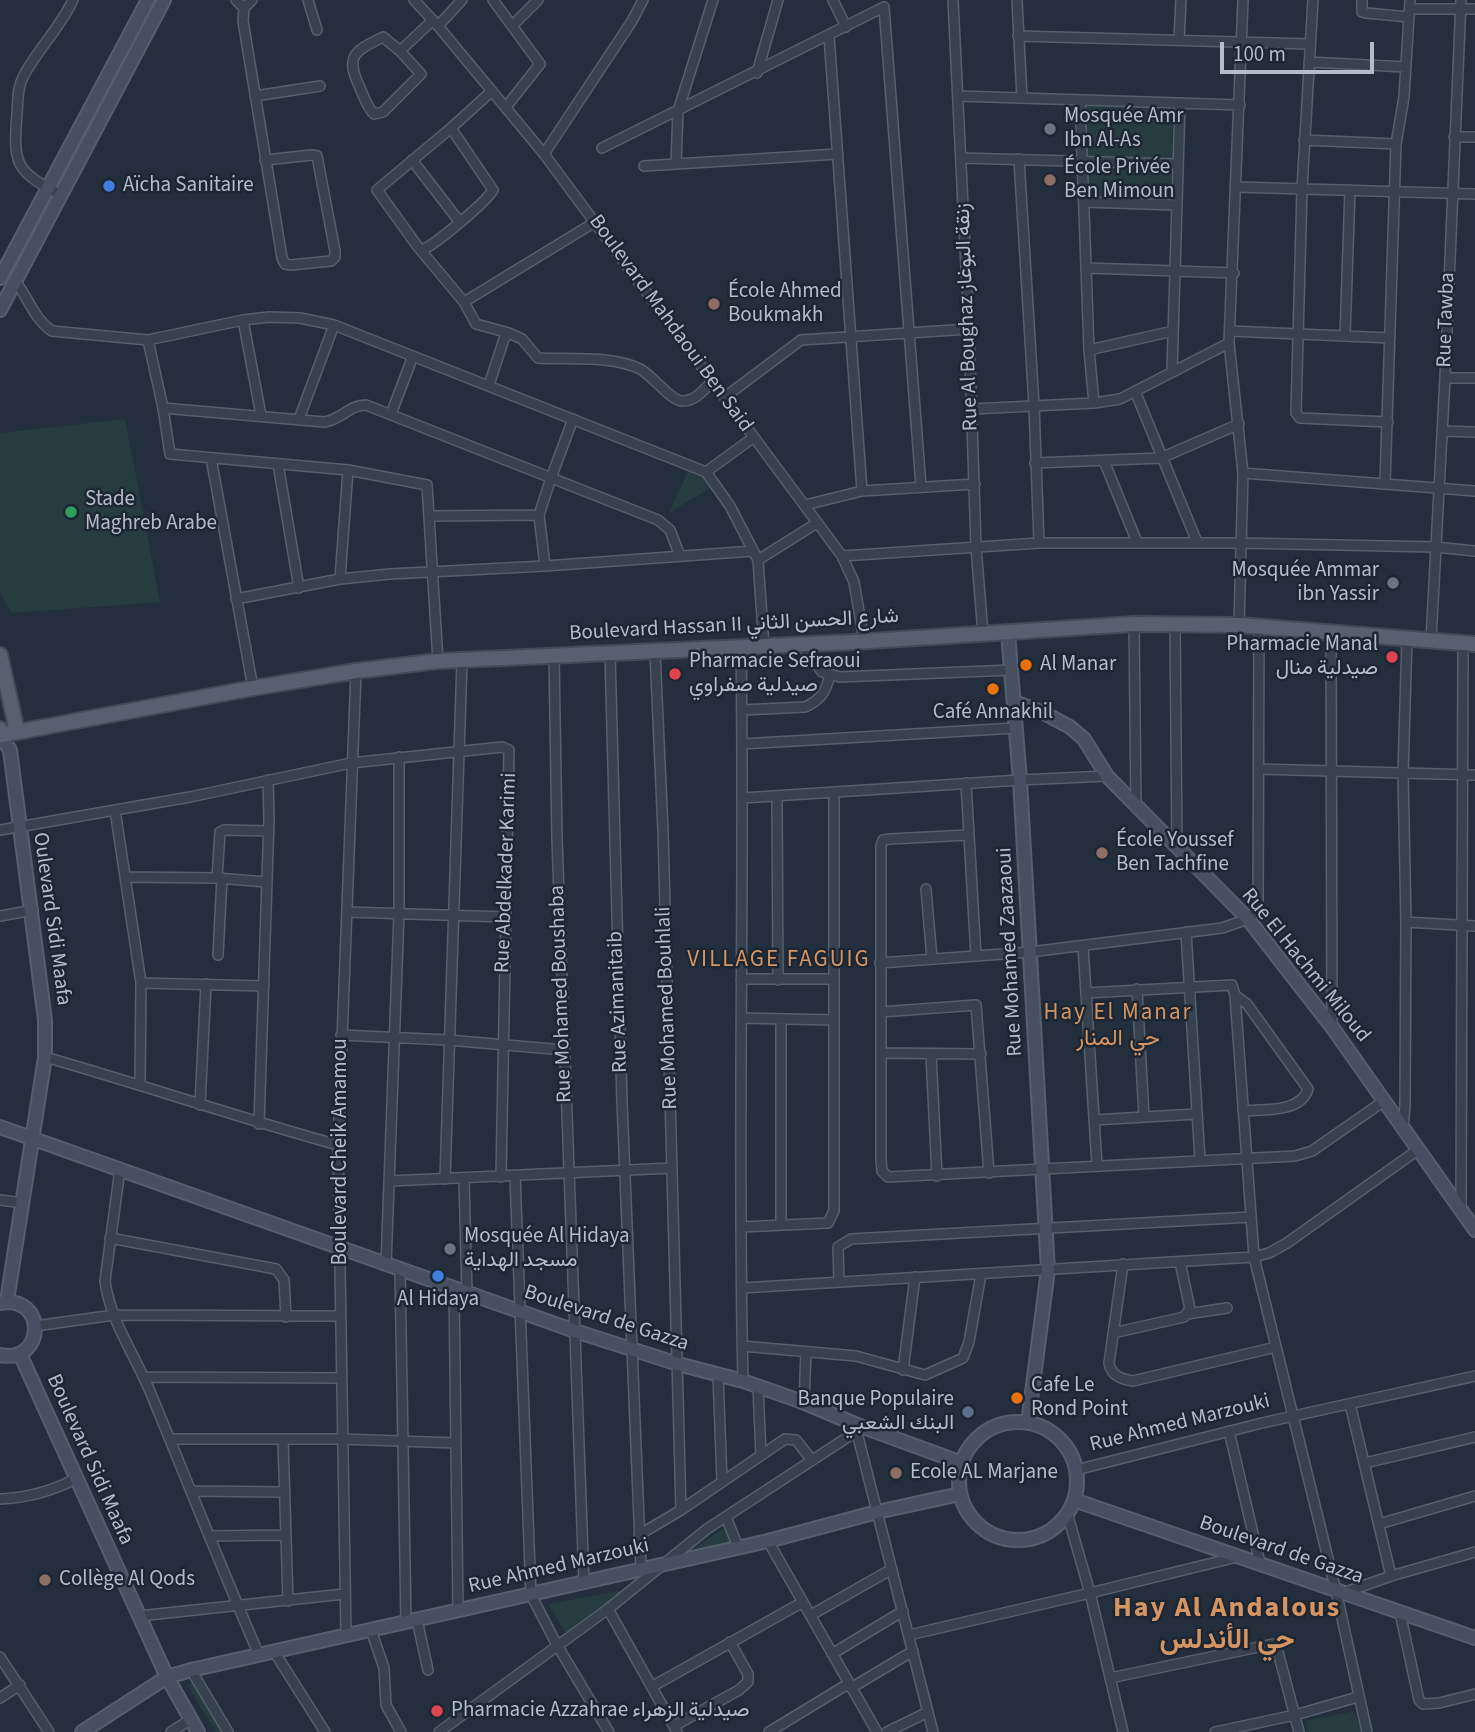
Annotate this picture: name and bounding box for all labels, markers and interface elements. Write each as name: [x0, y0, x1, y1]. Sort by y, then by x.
scale bar: [1223, 28, 1377, 72]
text: 100 m: [1233, 39, 1286, 69]
place label: Mosquée Amr Ibn Al-As: [1064, 104, 1184, 154]
marker: Mosquée Amr Ibn Al-As: [1042, 121, 1058, 137]
place label: École Privée Ben Mimoun: [1064, 155, 1175, 205]
marker: École Privée Ben Mimoun: [1042, 172, 1058, 188]
place label: Aïcha Sanitaire: [123, 173, 254, 199]
marker: Aïcha Sanitaire: [101, 178, 117, 194]
street label: Rue Al Boughaz زنقة البوغاز: [951, 202, 985, 432]
street label: Boulevard Mahdaoui Ben Said: [583, 210, 757, 438]
street label: Rue Tawba: [1433, 272, 1461, 368]
place label: École Ahmed Boukmakh: [728, 279, 842, 329]
marker: École Ahmed Boukmakh: [706, 296, 722, 312]
place label: Stade Maghreb Arabe: [85, 487, 217, 537]
marker: Stade Maghreb Arabe: [63, 504, 79, 520]
place label: Mosquée Ammar ibn Yassir: [1231, 558, 1379, 608]
marker: Mosquée Ammar ibn Yassir: [1385, 575, 1401, 591]
street label: Boulevard Hassan II شارع الحسن الثاني: [569, 605, 899, 647]
place label: Pharmacie Manal صيدلية منال: [1226, 632, 1378, 682]
place label: Pharmacie Sefraoui صيدلية صفراوي: [689, 649, 861, 699]
marker: Pharmacie Manal صيدلية منال: [1384, 649, 1400, 665]
place label: Al Manar: [1040, 652, 1116, 678]
marker: Al Manar: [1018, 657, 1034, 673]
marker: Pharmacie Sefraoui صيدلية صفراوي: [667, 666, 683, 682]
marker: Café Annakhil: [985, 681, 1001, 697]
place label: Café Annakhil: [933, 700, 1053, 726]
street label: Rue Abdelkader Karimi: [491, 772, 523, 974]
place label: École Youssef Ben Tachfine: [1116, 828, 1233, 878]
street label: Oulevard Sidi Maafa: [26, 831, 76, 1007]
marker: École Youssef Ben Tachfine: [1094, 845, 1110, 861]
street label: Rue Mohamed Zaazaoui: [993, 847, 1029, 1057]
street label: Rue El Hachmi Miloud: [1235, 884, 1375, 1048]
street label: Rue Mohamed Boushaba: [546, 885, 578, 1103]
street label: Rue Mohamed Bouhlali: [652, 906, 684, 1110]
street label: Rue Azimanitaib: [604, 931, 634, 1073]
district label: VILLAGE FAGUIG: [689, 947, 869, 975]
district label: Hay El Manar حي المنار: [1045, 1000, 1191, 1054]
street label: Boulevard Cheik Amamou: [328, 1038, 354, 1266]
place label: Mosquée Al Hidaya مسجد الهداية: [464, 1224, 630, 1274]
marker: Mosquée Al Hidaya مسجد الهداية: [442, 1241, 458, 1257]
marker: Al Hidaya: [430, 1268, 446, 1284]
street label: Boulevard de Gazza: [520, 1280, 692, 1358]
place label: Al Hidaya: [397, 1287, 479, 1313]
street label: Boulevard Sidi Maafa: [40, 1371, 138, 1549]
place label: Cafe Le Rond Point: [1031, 1373, 1128, 1423]
place label: Banque Populaire البنك الشعبي: [797, 1387, 954, 1437]
street label: Rue Ahmed Marzouki: [1087, 1389, 1273, 1459]
marker: Cafe Le Rond Point: [1009, 1390, 1025, 1406]
marker: Banque Populaire البنك الشعبي: [960, 1404, 976, 1420]
place label: Ecole AL Marjane: [910, 1460, 1058, 1486]
marker: Ecole AL Marjane: [888, 1465, 904, 1481]
street label: Boulevard de Gazza: [1196, 1511, 1366, 1591]
street label: Rue Ahmed Marzouki: [466, 1534, 652, 1600]
place label: Collège Al Qods: [59, 1567, 195, 1593]
marker: Collège Al Qods: [37, 1572, 53, 1588]
district label: Hay Al Andalous حي الأندلس: [1115, 1593, 1339, 1659]
place label: Pharmacie Azzahrae صيدلية الزهراء: [451, 1698, 749, 1724]
marker: Pharmacie Azzahrae صيدلية الزهراء: [429, 1703, 445, 1719]

